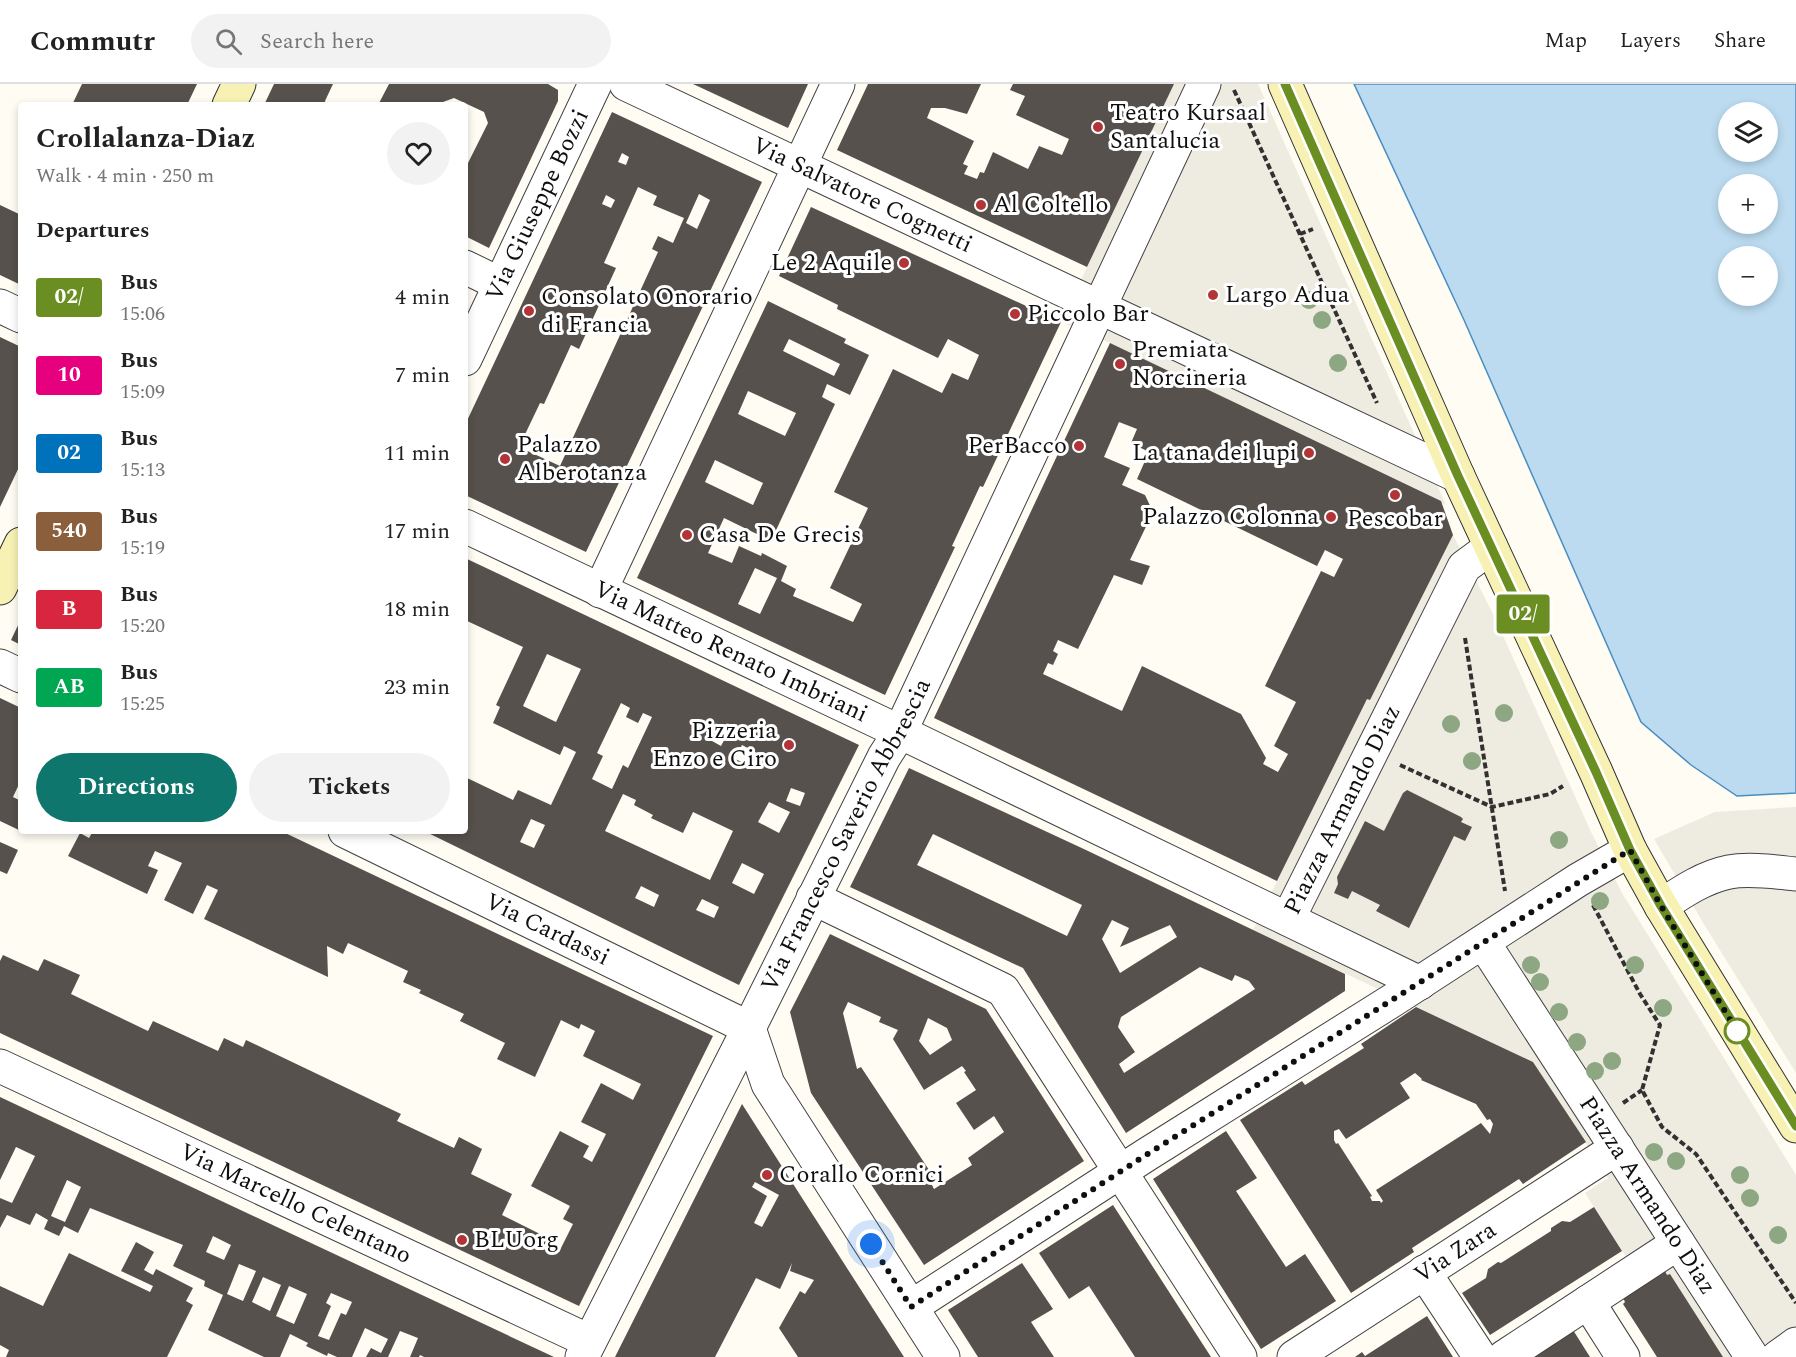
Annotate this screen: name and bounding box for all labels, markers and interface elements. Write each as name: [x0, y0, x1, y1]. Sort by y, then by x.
search box: [191, 14, 611, 68]
text: Commutr: [30, 20, 155, 63]
icon: search: [212, 25, 245, 58]
text: Search here: [260, 25, 374, 58]
text: Map: [1545, 25, 1587, 57]
text: Layers: [1620, 25, 1681, 57]
text: Share: [1714, 25, 1766, 57]
place label: Teatro Kursaal Santalucia: [1110, 95, 1266, 159]
map controls: [1718, 102, 1778, 306]
button: layers: [1718, 102, 1778, 162]
street label: Via Giuseppe Bozzi: [477, 103, 599, 307]
text: Crollalanza-Diaz: [36, 117, 255, 160]
marker: Teatro Kursaal Santalucia: [1091, 120, 1105, 134]
button: heart: [387, 122, 450, 185]
street label: Via Salvatore Cognetti: [746, 128, 978, 263]
text: Walk · 4 min · 250 m: [36, 161, 214, 191]
button: +: [1718, 174, 1778, 234]
place label: Al Coltello: [993, 187, 1108, 223]
marker: Al Coltello: [974, 198, 988, 212]
text: Departures: [36, 214, 150, 247]
place label: Le 2 Aquile: [771, 245, 892, 281]
button: −: [1718, 246, 1778, 306]
marker: Le 2 Aquile: [897, 256, 911, 270]
text: Bus: [120, 266, 158, 299]
place label: Largo Adua: [1225, 277, 1350, 313]
place label: Consolato Onorario di Francia: [541, 279, 753, 343]
text: 02/: [55, 281, 83, 313]
text: 4 min: [395, 281, 450, 314]
marker: Largo Adua: [1206, 288, 1220, 302]
place label: Piccolo Bar: [1027, 296, 1149, 332]
text: 15:06: [120, 299, 165, 329]
marker: Consolato Onorario di Francia: [522, 304, 536, 318]
marker: Piccolo Bar: [1008, 307, 1022, 321]
place label: Premiata Norcineria: [1132, 332, 1247, 396]
text: Bus: [120, 344, 158, 377]
marker: Premiata Norcineria: [1113, 357, 1127, 371]
text: 10: [57, 359, 81, 391]
text: 7 min: [395, 359, 450, 392]
text: 15:09: [120, 377, 165, 407]
text: Bus: [120, 422, 158, 455]
place label: Palazzo Alberotanza: [517, 427, 647, 491]
place label: PerBacco: [968, 428, 1067, 464]
place label: La tana dei lupi: [1132, 435, 1297, 471]
text: 02: [57, 437, 81, 469]
text: 11 min: [384, 437, 450, 470]
marker: PerBacco: [1072, 439, 1086, 453]
marker: La tana dei lupi: [1302, 446, 1316, 460]
marker: Palazzo Alberotanza: [498, 452, 512, 466]
text: 15:13: [120, 455, 165, 485]
marker: Pescobar: [1388, 488, 1402, 502]
place label: Palazzo Colonna: [1142, 499, 1319, 535]
text: Bus: [120, 500, 158, 533]
place label: Pescobar: [1347, 501, 1443, 537]
marker: Palazzo Colonna: [1324, 510, 1338, 524]
text: 540: [51, 515, 87, 547]
text: 17 min: [384, 515, 450, 548]
place label: Casa De Grecis: [699, 517, 861, 553]
marker: Casa De Grecis: [680, 528, 694, 542]
text: 15:19: [120, 533, 165, 563]
street label: Via Matteo Renato Imbriani: [588, 571, 874, 732]
text: Bus: [120, 578, 158, 611]
text: B: [62, 593, 76, 625]
text: 18 min: [384, 593, 450, 626]
line badge: 02/: [1488, 594, 1558, 634]
text: 02/: [1509, 598, 1537, 630]
text: 15:20: [120, 611, 165, 641]
text: Bus: [120, 656, 158, 689]
text: AB: [53, 671, 85, 703]
text: 23 min: [384, 671, 450, 704]
street label: Via Francesco Saverio Abbrescia: [752, 672, 941, 998]
text: 15:25: [120, 689, 165, 719]
street label: Piazza Armando Diaz: [1275, 699, 1410, 921]
place label: Pizzeria Enzo e Ciro: [652, 713, 777, 777]
marker: Pizzeria Enzo e Ciro: [782, 738, 796, 752]
button: Directions: [36, 753, 237, 822]
button: Tickets: [249, 753, 450, 822]
street label: Via Cardassi: [479, 884, 616, 975]
unlabelled marker: [1724, 1018, 1750, 1044]
street label: Piazza Armando Diaz: [1569, 1089, 1725, 1302]
street label: Via Marcello Celentano: [173, 1134, 417, 1274]
place label: Corallo Cornici: [779, 1157, 944, 1193]
marker: Corallo Cornici: [760, 1168, 774, 1182]
street label: Via Zara: [1407, 1213, 1504, 1293]
place label: BLUorg: [474, 1222, 559, 1258]
your location: [856, 1229, 886, 1259]
marker: BLUorg: [455, 1233, 469, 1247]

